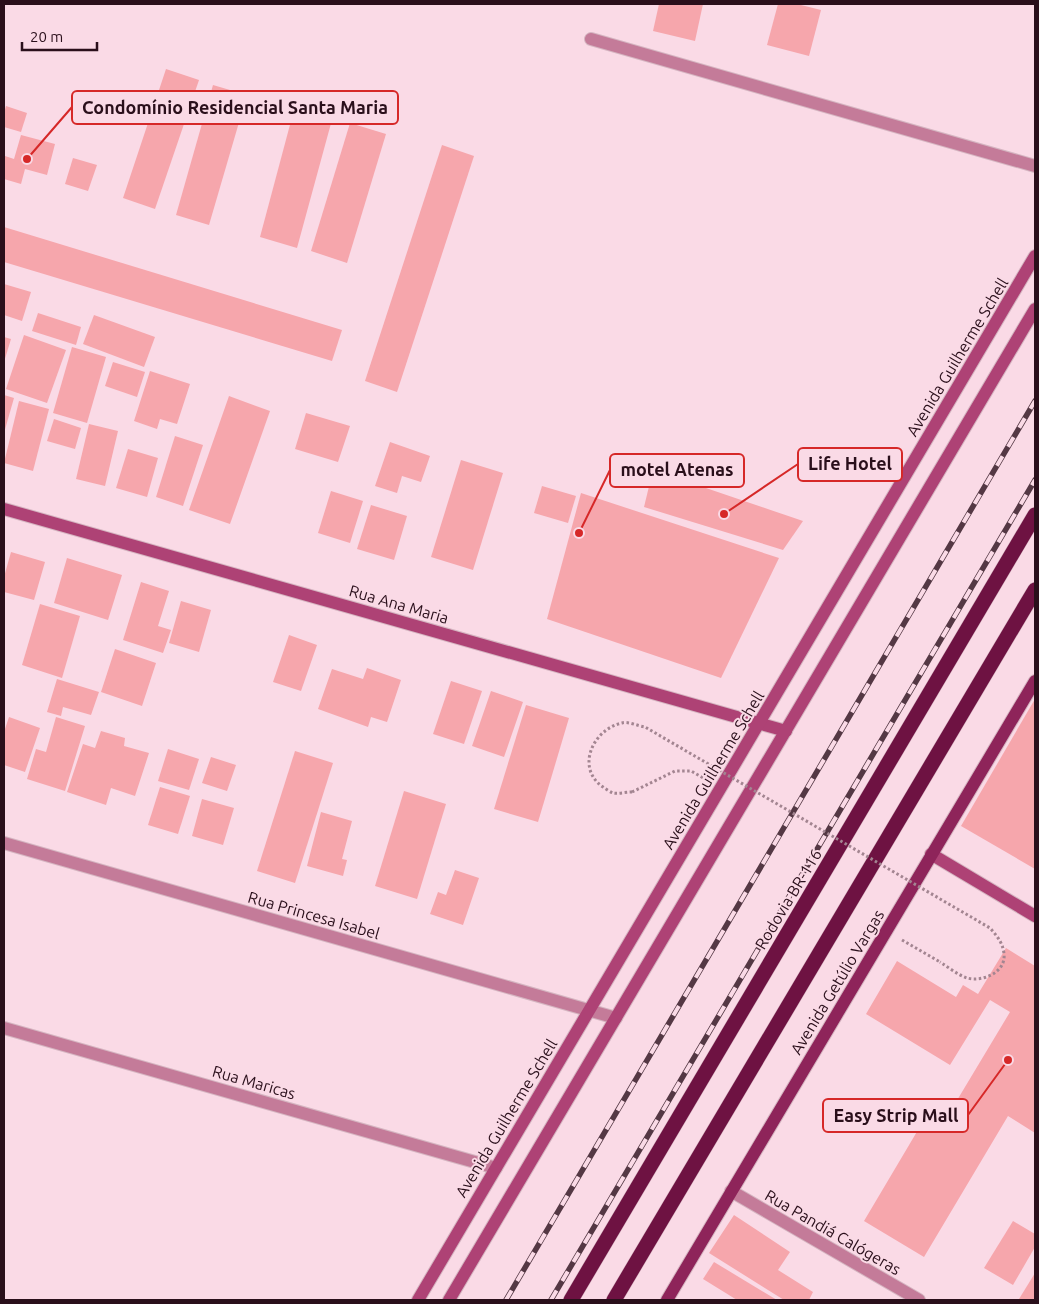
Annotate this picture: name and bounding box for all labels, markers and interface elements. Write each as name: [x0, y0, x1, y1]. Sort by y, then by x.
scale bar: [22, 20, 98, 52]
text: 20 m: [30, 28, 63, 45]
callout: Condomínio Residencial Santa Maria: [72, 91, 398, 124]
text: Condomínio Residencial Santa Maria: [82, 97, 388, 117]
street label: Avenida Guilherme Schell: [903, 275, 1011, 439]
callout: Life Hotel: [798, 448, 902, 481]
text: Life Hotel: [808, 453, 893, 473]
callout: motel Atenas: [610, 454, 744, 487]
text: motel Atenas: [620, 459, 734, 479]
street label: Rua Ana Maria: [347, 581, 451, 627]
street label: Avenida Guilherme Schell: [659, 688, 767, 852]
street label: Rodovia BR-116: [751, 846, 825, 952]
street label: Rua Princesa Isabel: [246, 888, 382, 942]
street label: Avenida Getúlio Vargas: [787, 906, 887, 1058]
street label: Avenida Guilherme Schell: [452, 1036, 560, 1200]
street label: Rua Maricas: [210, 1062, 298, 1102]
callout: Easy Strip Mall: [823, 1099, 968, 1132]
text: Easy Strip Mall: [834, 1105, 959, 1125]
street label: Rua Pandiá Calógeras: [762, 1186, 904, 1278]

